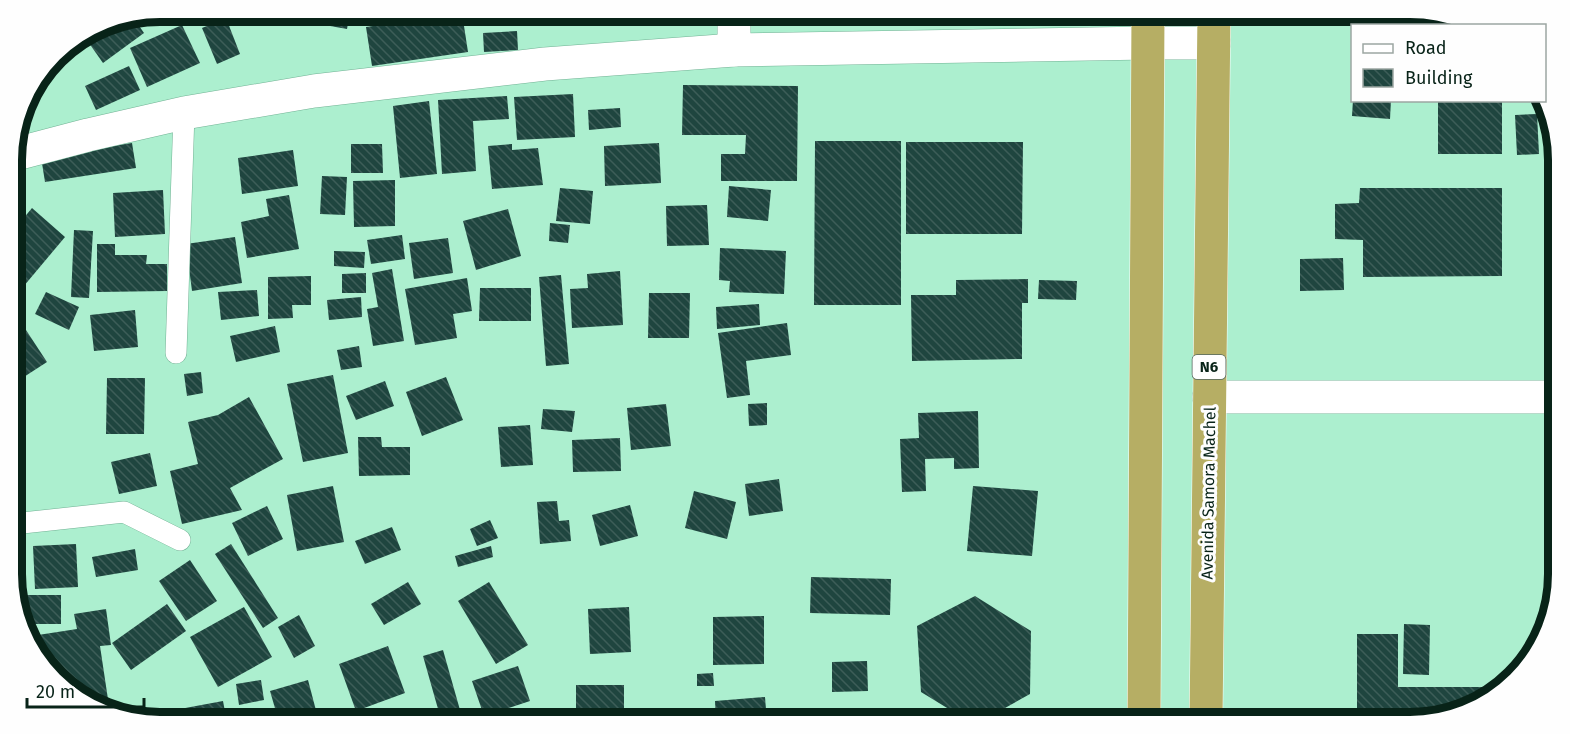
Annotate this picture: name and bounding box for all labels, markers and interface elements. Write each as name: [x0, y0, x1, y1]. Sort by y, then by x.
legend: [1351, 24, 1546, 102]
text: Road: [1405, 37, 1447, 59]
text: Building: [1405, 67, 1473, 89]
road number: N6: [1192, 355, 1226, 379]
street label: Avenida Samora Machel: [1197, 406, 1220, 580]
scale bar: [27, 671, 144, 709]
text: 20 m: [36, 681, 75, 703]

